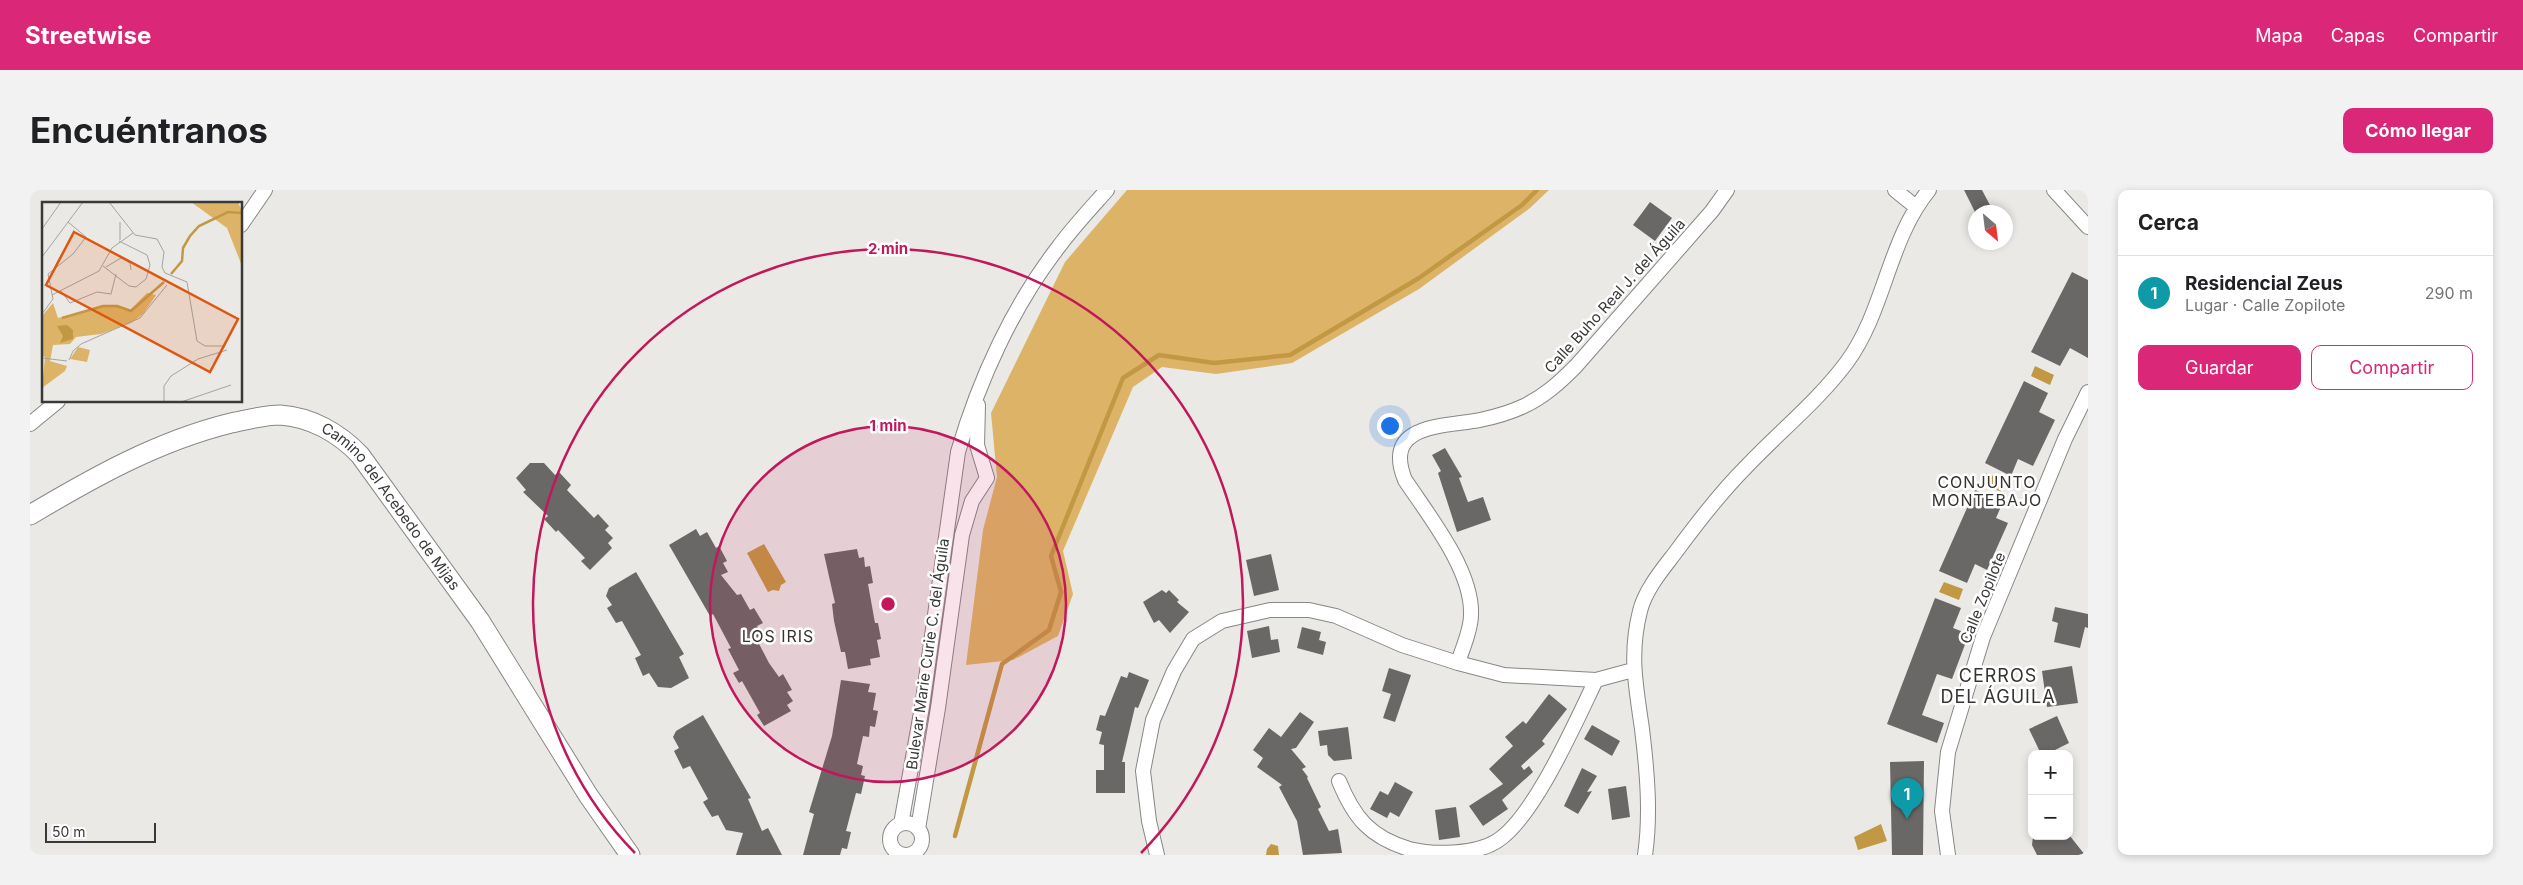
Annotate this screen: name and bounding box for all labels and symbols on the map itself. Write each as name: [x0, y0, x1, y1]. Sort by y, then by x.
inset map: [42, 202, 242, 402]
north arrow: [1968, 205, 2013, 250]
street label: Calle Buho Real J. del Águila: [1540, 214, 1689, 377]
text: 2 min: [868, 239, 908, 258]
your location: [1377, 413, 1403, 439]
text: 1 min: [869, 416, 907, 435]
street label: Camino del Acebedo de Mijas: [318, 418, 465, 594]
district label: CONJUNTO MONTEBAJO: [1932, 472, 2042, 510]
street label: Bulevar Marie Curie C. del Águila: [902, 537, 953, 771]
street label: Calle Zopilote: [1956, 549, 2010, 646]
centre of rings: [879, 595, 897, 613]
district label: LOS IRIS: [742, 626, 814, 646]
district label: CERROS DEL ÁGUILA: [1940, 665, 2056, 707]
pin: 1: [1891, 778, 1923, 819]
scale bar: [45, 820, 156, 843]

